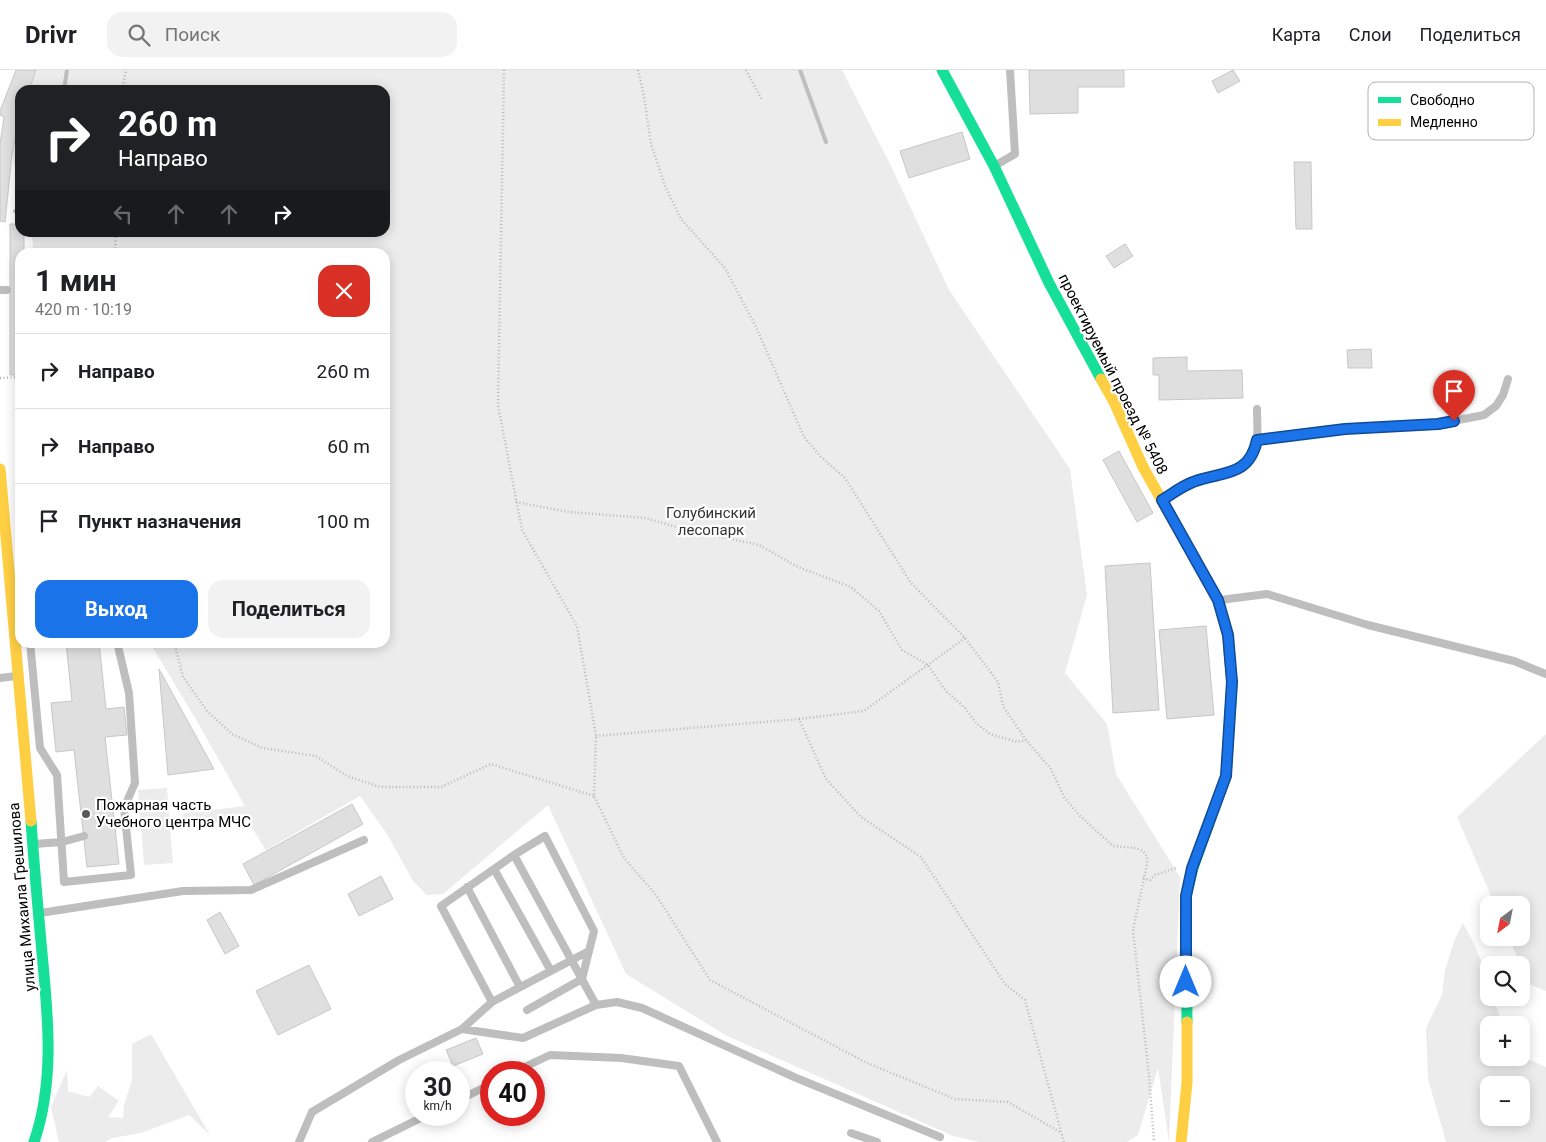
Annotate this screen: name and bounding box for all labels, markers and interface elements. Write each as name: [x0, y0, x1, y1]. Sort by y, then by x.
search box: [107, 12, 457, 57]
text: Drivr: [25, 21, 77, 49]
icon: search: [125, 21, 153, 49]
text: Поиск: [165, 23, 220, 46]
text: Карта: [1272, 24, 1321, 45]
text: Слои: [1349, 24, 1392, 45]
text: Поделиться: [1420, 24, 1521, 45]
legend: [1368, 82, 1534, 140]
text: Свободно: [1410, 92, 1475, 108]
text: 260 m: [118, 104, 217, 145]
icon: right: [35, 105, 100, 170]
text: Медленно: [1410, 114, 1478, 130]
text: Направо: [118, 146, 208, 171]
icon: left: [109, 200, 137, 228]
icon: ahead: [162, 200, 190, 228]
icon: ahead: [215, 200, 243, 228]
icon: right: [268, 200, 296, 228]
text: 1 мин: [35, 263, 116, 298]
button: close: [318, 265, 370, 317]
street label: проектируемый проезд № 5408: [1054, 271, 1172, 477]
text: 420 m · 10:19: [35, 300, 132, 319]
icon: right: [35, 357, 63, 385]
text: Направо: [78, 360, 155, 383]
text: 260 m: [317, 360, 370, 383]
pin: [1433, 370, 1475, 421]
icon: arrive: [1440, 377, 1468, 405]
icon: right: [35, 432, 63, 460]
text: Направо: [78, 435, 155, 458]
text: 60 m: [327, 435, 370, 458]
park label: Голубинский лесопарк: [666, 504, 756, 539]
icon: arrive: [35, 507, 63, 535]
text: Пункт назначения: [78, 510, 241, 533]
text: 100 m: [317, 510, 370, 533]
button: Выход: [35, 580, 198, 638]
button: Поделиться: [208, 580, 370, 638]
place label: Пожарная часть Учебного центра МЧС: [96, 796, 251, 831]
street label: улица Михаила Грешилова: [5, 802, 39, 992]
marker: Пожарная часть Учебного центра МЧС: [80, 808, 92, 820]
north arrow: [1480, 896, 1530, 946]
map controls: [1480, 896, 1530, 1126]
position arrow: [1159, 955, 1211, 1007]
button: search: [1480, 956, 1530, 1006]
button: +: [1480, 1016, 1530, 1066]
speed limit sign: 40: [480, 1061, 545, 1126]
text: 30: [423, 1073, 452, 1102]
button: −: [1480, 1076, 1530, 1126]
text: km/h: [423, 1099, 452, 1113]

